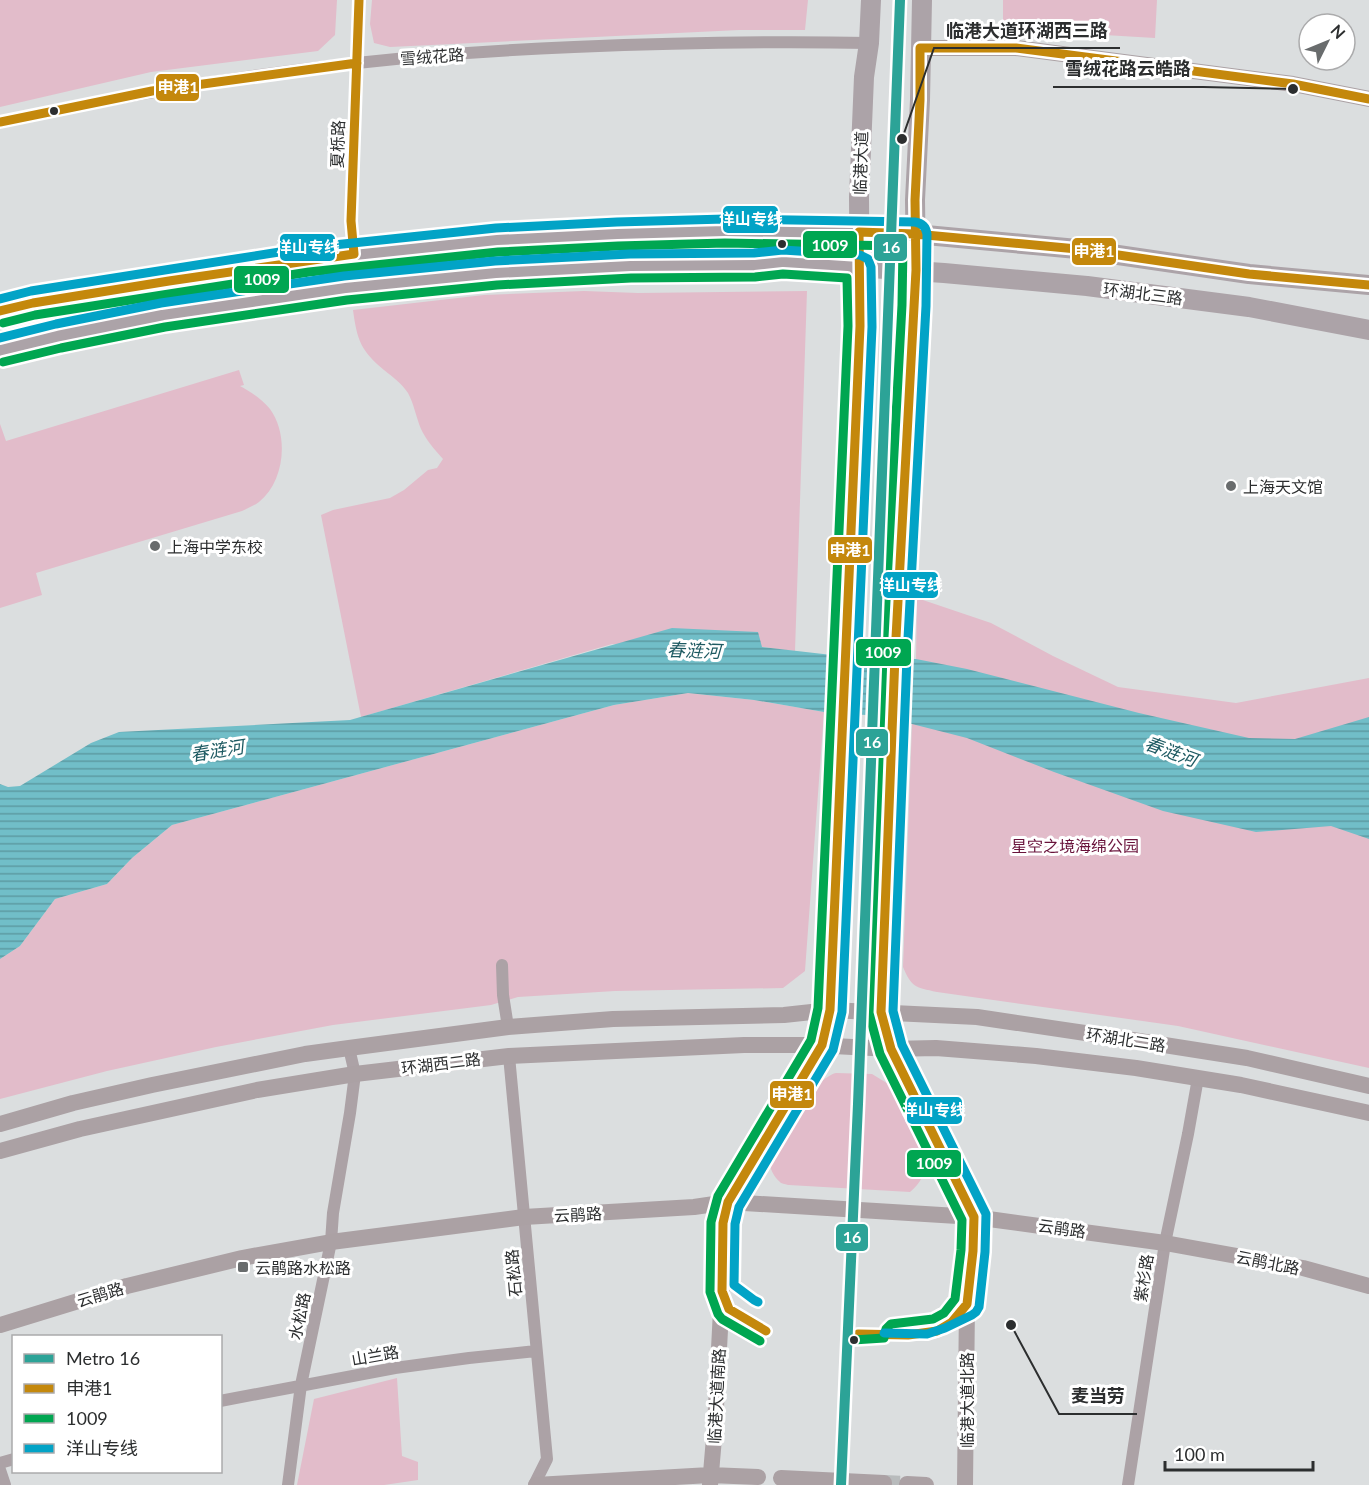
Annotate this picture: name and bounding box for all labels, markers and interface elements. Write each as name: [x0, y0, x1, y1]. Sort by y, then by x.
callout: 临港大道环湖西三路: [934, 12, 1120, 48]
north arrow: [1297, 12, 1357, 72]
text: 临港大道环湖西三路: [946, 19, 1108, 41]
text: N: [1327, 20, 1349, 42]
street label: 雪绒花路: [399, 44, 465, 68]
callout: 雪绒花路云皓路: [1053, 51, 1203, 87]
text: 雪绒花路云皓路: [1065, 57, 1191, 79]
line badge: 申港1: [155, 73, 200, 102]
text: 申港1: [157, 77, 199, 96]
unlabelled marker: [48, 105, 60, 117]
street label: 夏栎路: [327, 120, 347, 168]
street label: 临港大道: [849, 131, 871, 195]
line badge: 洋山专线: [722, 205, 779, 234]
text: 洋山专线: [719, 209, 783, 228]
line badge: 1009: [802, 230, 858, 259]
line badge: 洋山专线: [279, 233, 336, 262]
line badge: 16: [873, 233, 908, 262]
text: 1009: [811, 235, 849, 254]
text: 洋山专线: [276, 237, 340, 256]
text: 16: [882, 237, 900, 256]
line badge: 申港1: [1071, 237, 1117, 266]
unlabelled marker: [776, 238, 788, 250]
text: 申港1: [1073, 241, 1115, 260]
line badge: 1009: [233, 265, 290, 294]
text: 1009: [243, 269, 281, 288]
street label: 环湖北三路: [1102, 279, 1184, 307]
place label: 上海天文馆: [1243, 477, 1323, 496]
marker: 上海天文馆: [1224, 479, 1238, 493]
line badge: 申港1: [827, 536, 873, 564]
place label: 上海中学东校: [167, 537, 263, 556]
marker: 上海中学东校: [148, 539, 162, 553]
text: 申港1: [829, 540, 871, 559]
line badge: 洋山专线: [882, 571, 939, 599]
text: 洋山专线: [879, 575, 943, 594]
water label: 春涟河: [667, 638, 724, 662]
line badge: 1009: [855, 638, 912, 667]
text: 1009: [864, 642, 902, 661]
line badge: 16: [855, 728, 889, 757]
water label: 春涟河: [1142, 731, 1203, 772]
text: 16: [863, 732, 881, 751]
water label: 春涟河: [189, 734, 248, 765]
park label: 星空之境海绵公园: [1011, 836, 1139, 855]
street label: 环湖北二路: [1085, 1023, 1167, 1055]
street label: 环湖西二路: [400, 1049, 482, 1077]
line badge: 申港1: [769, 1080, 815, 1109]
text: 申港1: [771, 1084, 813, 1103]
line badge: 洋山专线: [906, 1096, 963, 1125]
text: 洋山专线: [902, 1100, 966, 1119]
line badge: 1009: [906, 1149, 962, 1178]
text: 1009: [915, 1153, 953, 1172]
street label: 云鹃路: [554, 1203, 602, 1225]
street label: 云鹃路: [1037, 1215, 1087, 1241]
line badge: 16: [835, 1223, 869, 1252]
text: 16: [843, 1227, 861, 1246]
street label: 云鹃北路: [1235, 1247, 1301, 1277]
street label: 石松路: [501, 1248, 525, 1298]
street label: 紫杉路: [1130, 1253, 1156, 1303]
place label: 云鹃路水松路: [255, 1258, 351, 1277]
marker: 云鹃路水松路: [236, 1260, 250, 1274]
street label: 云鹃路: [74, 1278, 126, 1310]
street label: 水松路: [285, 1291, 313, 1341]
unlabelled marker: [848, 1334, 860, 1346]
legend: [12, 1335, 222, 1473]
street label: 山兰路: [350, 1341, 400, 1369]
text: Metro 16: [66, 1347, 140, 1369]
street label: 临港大道南路: [704, 1348, 728, 1444]
street label: 临港大道北路: [957, 1352, 976, 1448]
text: 申港1: [66, 1377, 112, 1399]
callout: 麦当劳: [1059, 1378, 1137, 1414]
text: 麦当劳: [1071, 1384, 1125, 1406]
text: 1009: [66, 1407, 108, 1429]
scale bar: [1165, 1434, 1314, 1472]
text: 洋山专线: [66, 1437, 138, 1459]
text: 100 m: [1174, 1443, 1225, 1465]

